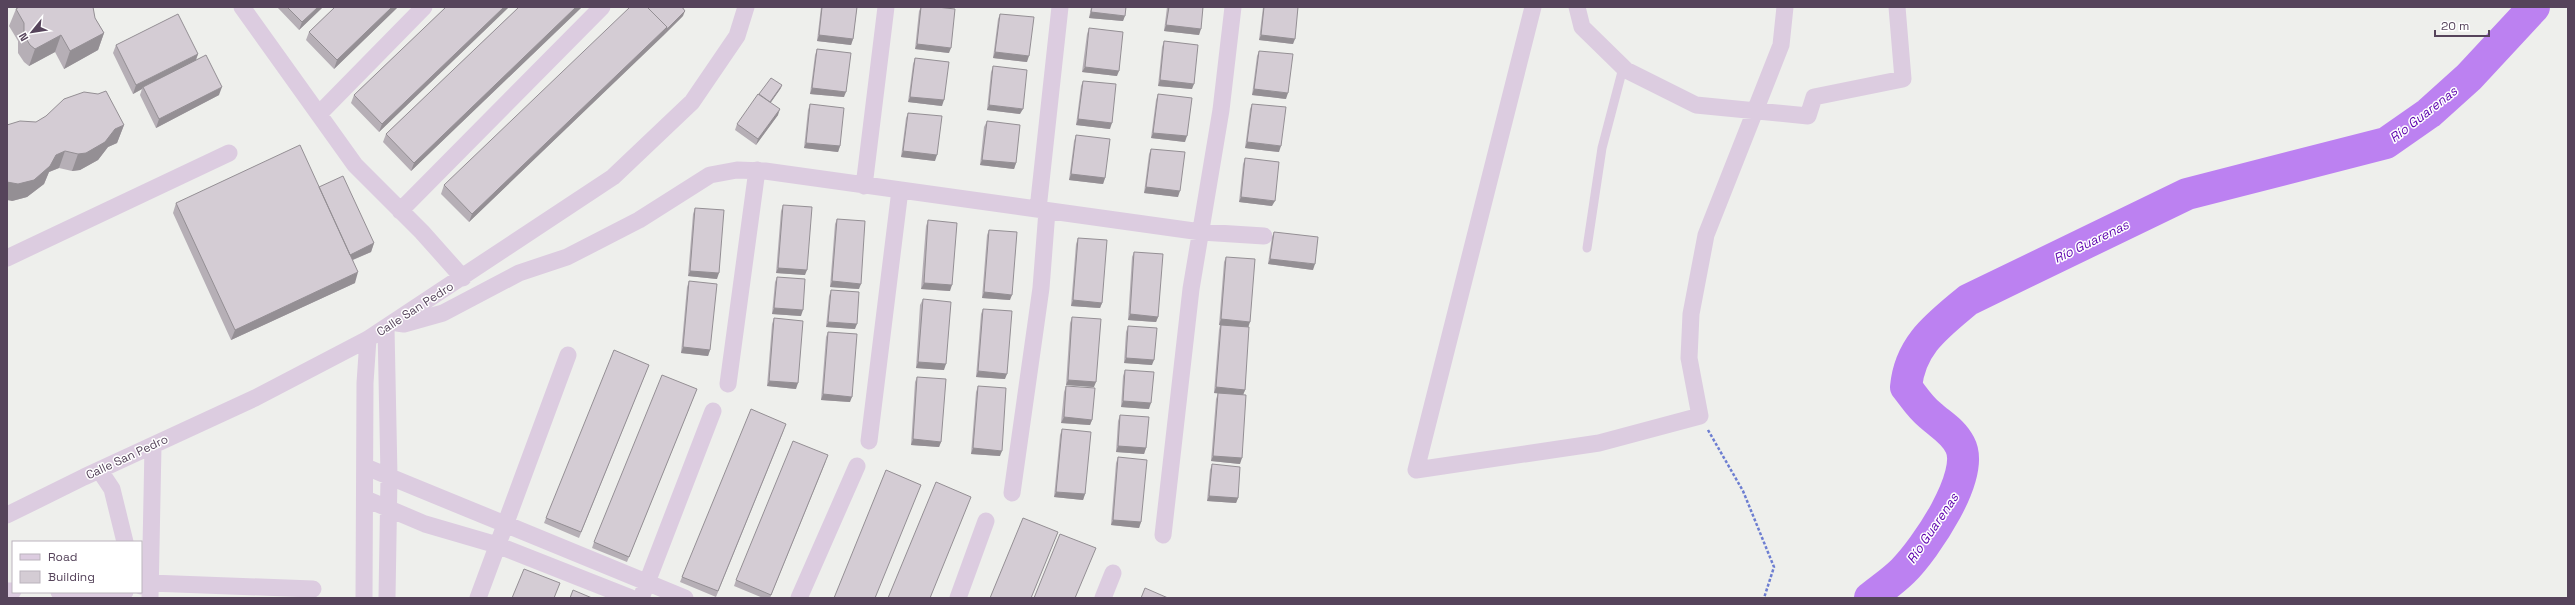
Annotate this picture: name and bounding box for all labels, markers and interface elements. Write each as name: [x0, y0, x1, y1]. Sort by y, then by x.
north arrow: [12, 12, 52, 52]
scale bar: [2435, 12, 2489, 38]
text: 20 m: [2441, 18, 2469, 34]
text: N: [15, 30, 31, 44]
water label: Río Guarenas: [2386, 82, 2462, 146]
water label: Río Guarenas: [2051, 215, 2133, 267]
street label: Calle San Pedro: [373, 278, 457, 340]
street label: Calle San Pedro: [83, 431, 171, 483]
water label: Río Guarenas: [1903, 489, 1963, 567]
legend: [12, 541, 142, 593]
text: Road: [48, 549, 77, 565]
text: Building: [48, 569, 95, 585]

